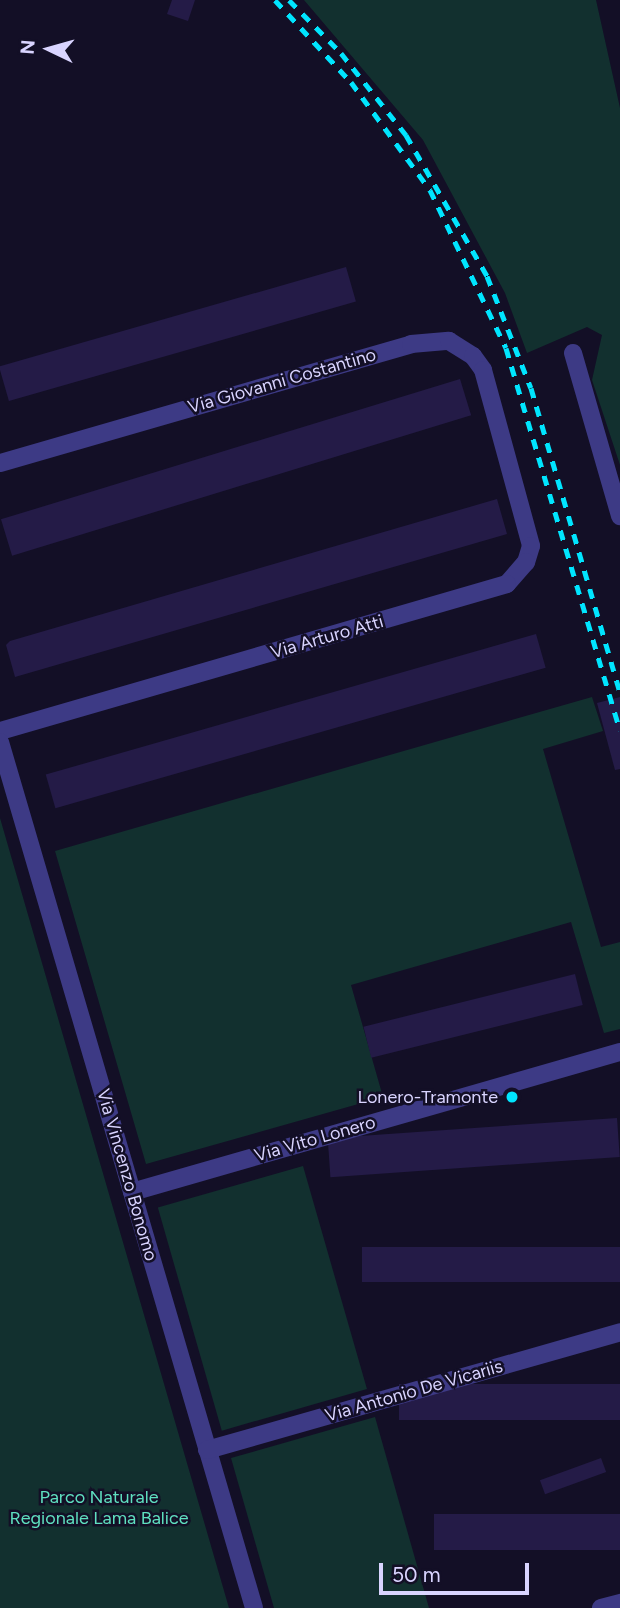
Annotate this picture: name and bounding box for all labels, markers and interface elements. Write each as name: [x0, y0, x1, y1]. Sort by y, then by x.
north arrow: [14, 14, 84, 84]
text: N: [15, 39, 40, 55]
street label: Via Giovanni Costantino: [185, 344, 379, 418]
street label: Via Arturo Atti: [268, 611, 386, 663]
street label: Via Vincenzo Bonomo: [92, 1086, 162, 1264]
place label: Lonero-Tramonte: [358, 1086, 498, 1108]
marker: Lonero-Tramonte: [504, 1089, 520, 1105]
street label: Via Vito Lonero: [252, 1111, 378, 1167]
street label: Via Antonio De Vicariis: [323, 1355, 505, 1427]
park label: Parco Naturale Regionale Lama Balice: [9, 1487, 189, 1530]
scale bar: [382, 1548, 532, 1592]
text: 50 m: [392, 1562, 441, 1587]

